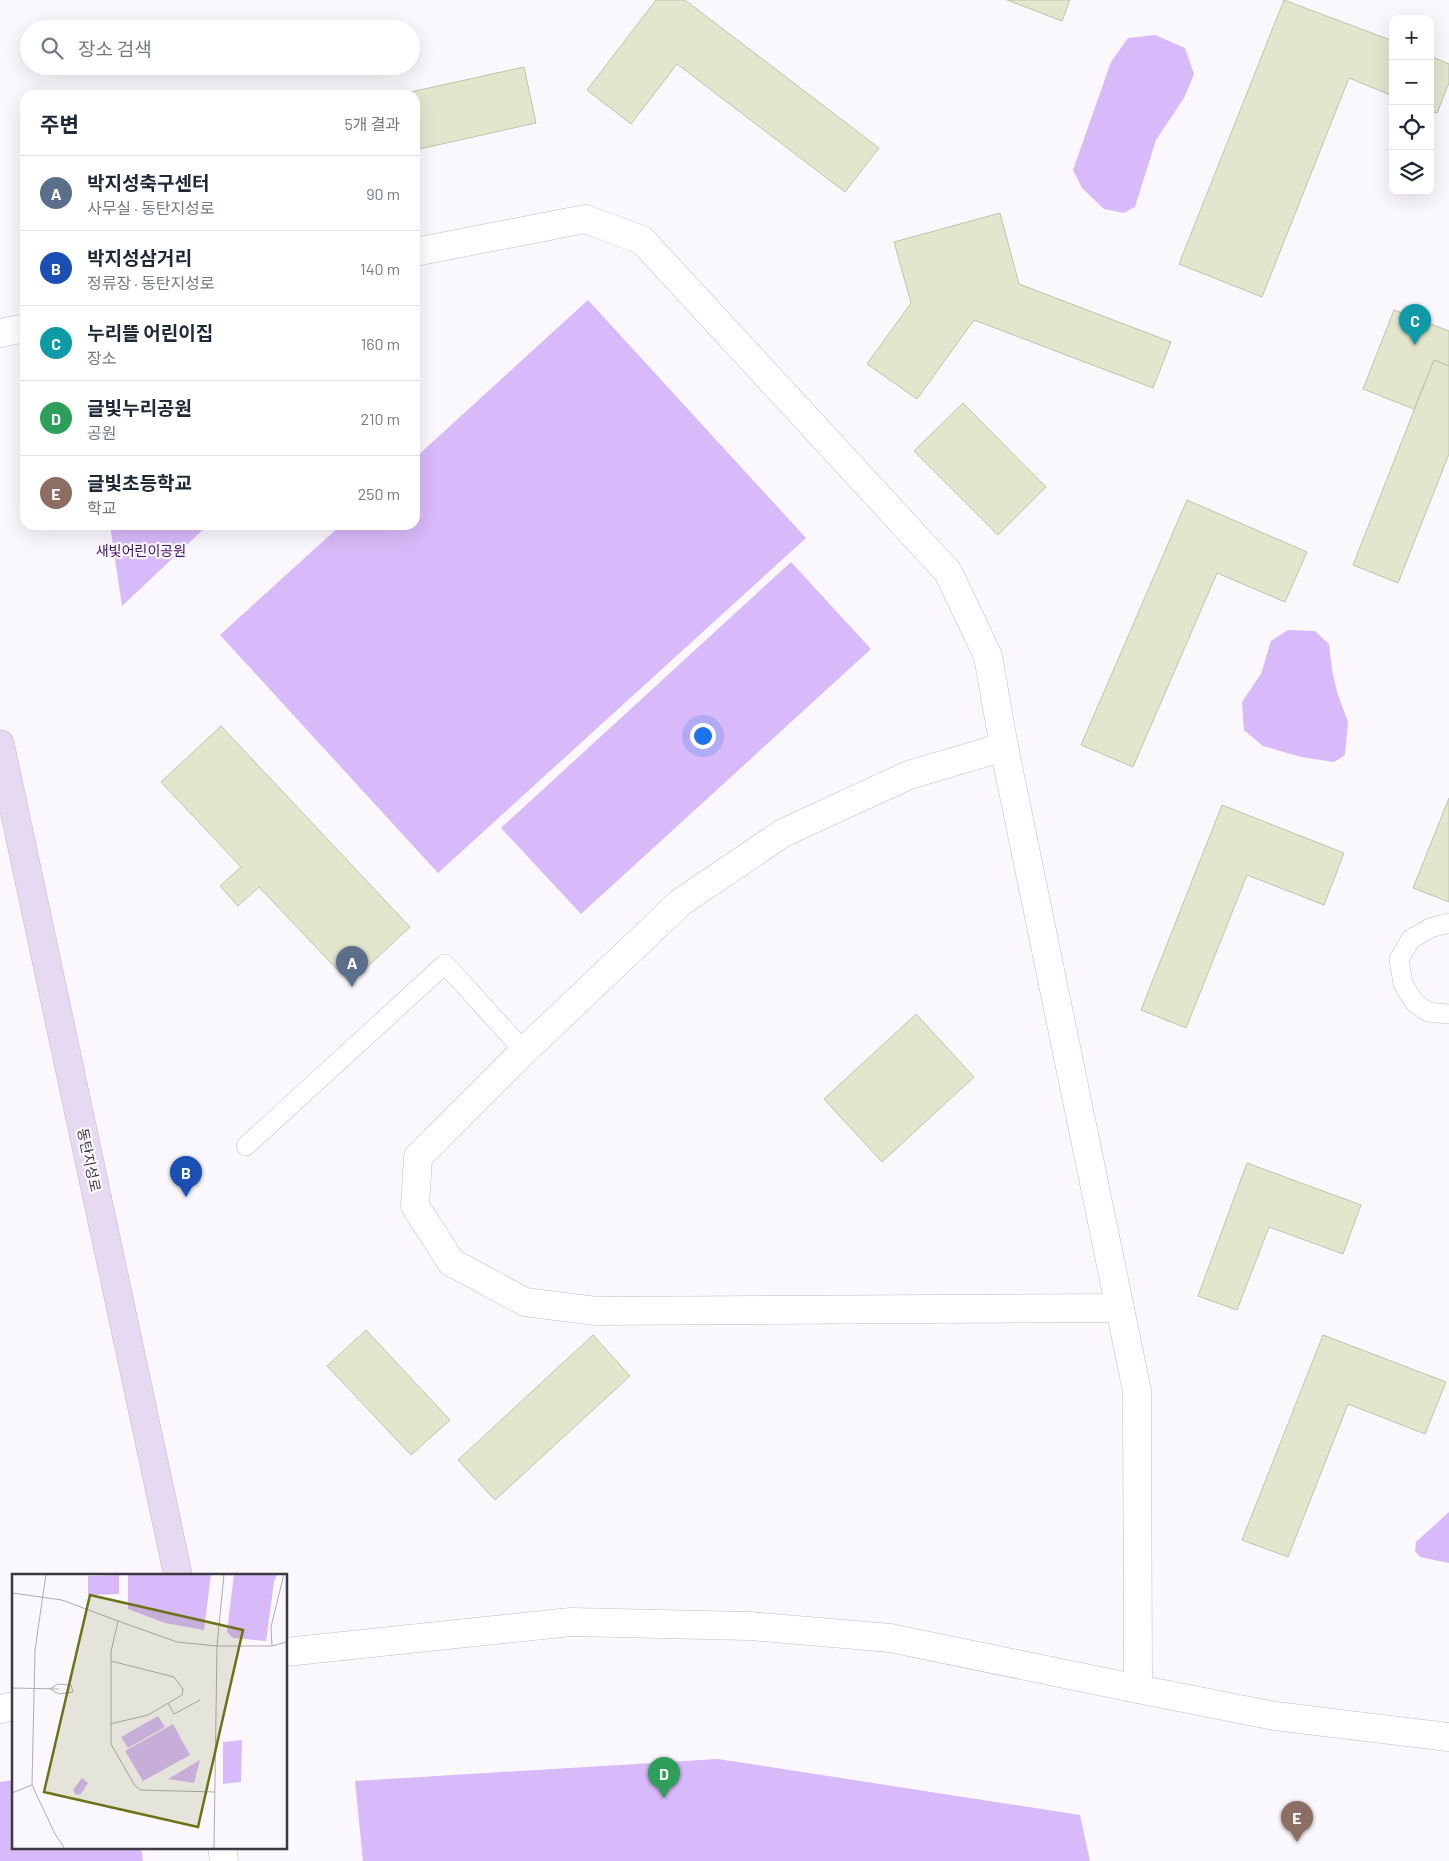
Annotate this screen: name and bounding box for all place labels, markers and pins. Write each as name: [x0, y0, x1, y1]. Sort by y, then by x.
pin: C: [1399, 304, 1431, 345]
pin: A: [336, 946, 368, 987]
pin: B: [170, 1156, 202, 1197]
pin: D: [648, 1757, 680, 1798]
pin: E: [1281, 1801, 1313, 1842]

